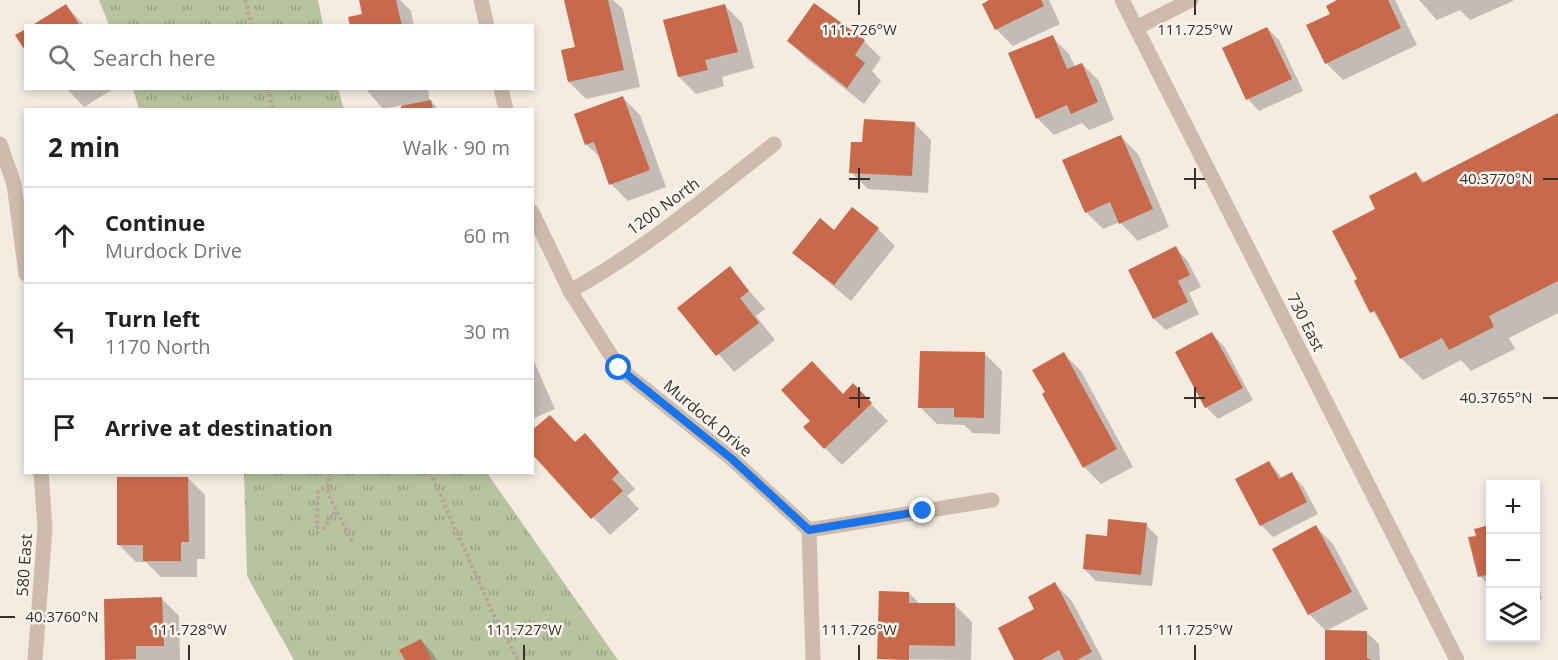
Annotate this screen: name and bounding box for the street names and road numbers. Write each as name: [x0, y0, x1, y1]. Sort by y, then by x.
street label: 1200 North: [622, 172, 704, 240]
street label: 730 East: [1282, 289, 1330, 355]
street label: Murdock Drive: [659, 374, 757, 462]
street label: 580 East: [11, 533, 37, 597]

